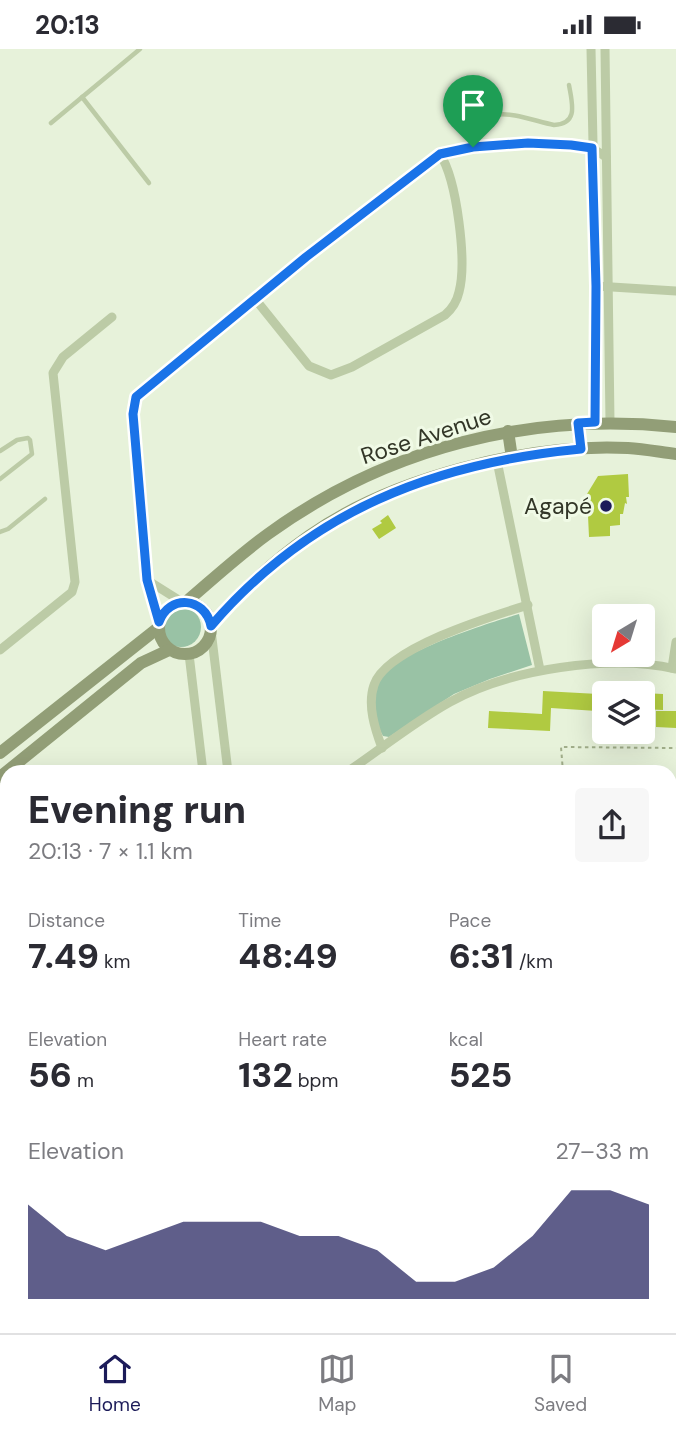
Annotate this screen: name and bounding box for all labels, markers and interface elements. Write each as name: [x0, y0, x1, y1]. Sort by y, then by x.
text: 20:13: [35, 8, 100, 42]
pin: [443, 75, 503, 147]
icon: arrive: [454, 86, 492, 124]
street label: Rose Avenue: [357, 401, 495, 471]
place label: Agapé: [524, 491, 592, 521]
marker: Agapé: [598, 498, 614, 514]
north arrow: [592, 604, 654, 667]
map controls: [592, 604, 655, 744]
button: layers: [592, 681, 655, 744]
text: Evening run: [28, 785, 246, 835]
button: share: [575, 788, 649, 862]
text: 20:13 · 7 × 1.1 km: [28, 836, 193, 866]
text: Distance: [28, 908, 105, 933]
text: Time: [238, 908, 281, 933]
text: Pace: [449, 908, 491, 933]
text: 7.49: [28, 933, 99, 979]
text: 48:49: [238, 933, 338, 979]
text: 6:31: [449, 933, 514, 979]
text: km: [99, 949, 130, 974]
text: /km: [514, 949, 553, 974]
text: Elevation: [28, 1027, 107, 1052]
text: Heart rate: [238, 1027, 327, 1052]
text: kcal: [449, 1027, 483, 1052]
text: 56: [28, 1052, 72, 1098]
text: 132: [238, 1052, 293, 1098]
text: 525: [449, 1052, 512, 1098]
text: m: [72, 1068, 94, 1093]
text: bpm: [293, 1068, 338, 1093]
text: Elevation: [28, 1136, 124, 1166]
text: 27–33 m: [555, 1136, 649, 1166]
tab: Home: [89, 1350, 141, 1417]
tab: Map: [318, 1350, 356, 1417]
tab: Saved: [534, 1350, 587, 1417]

